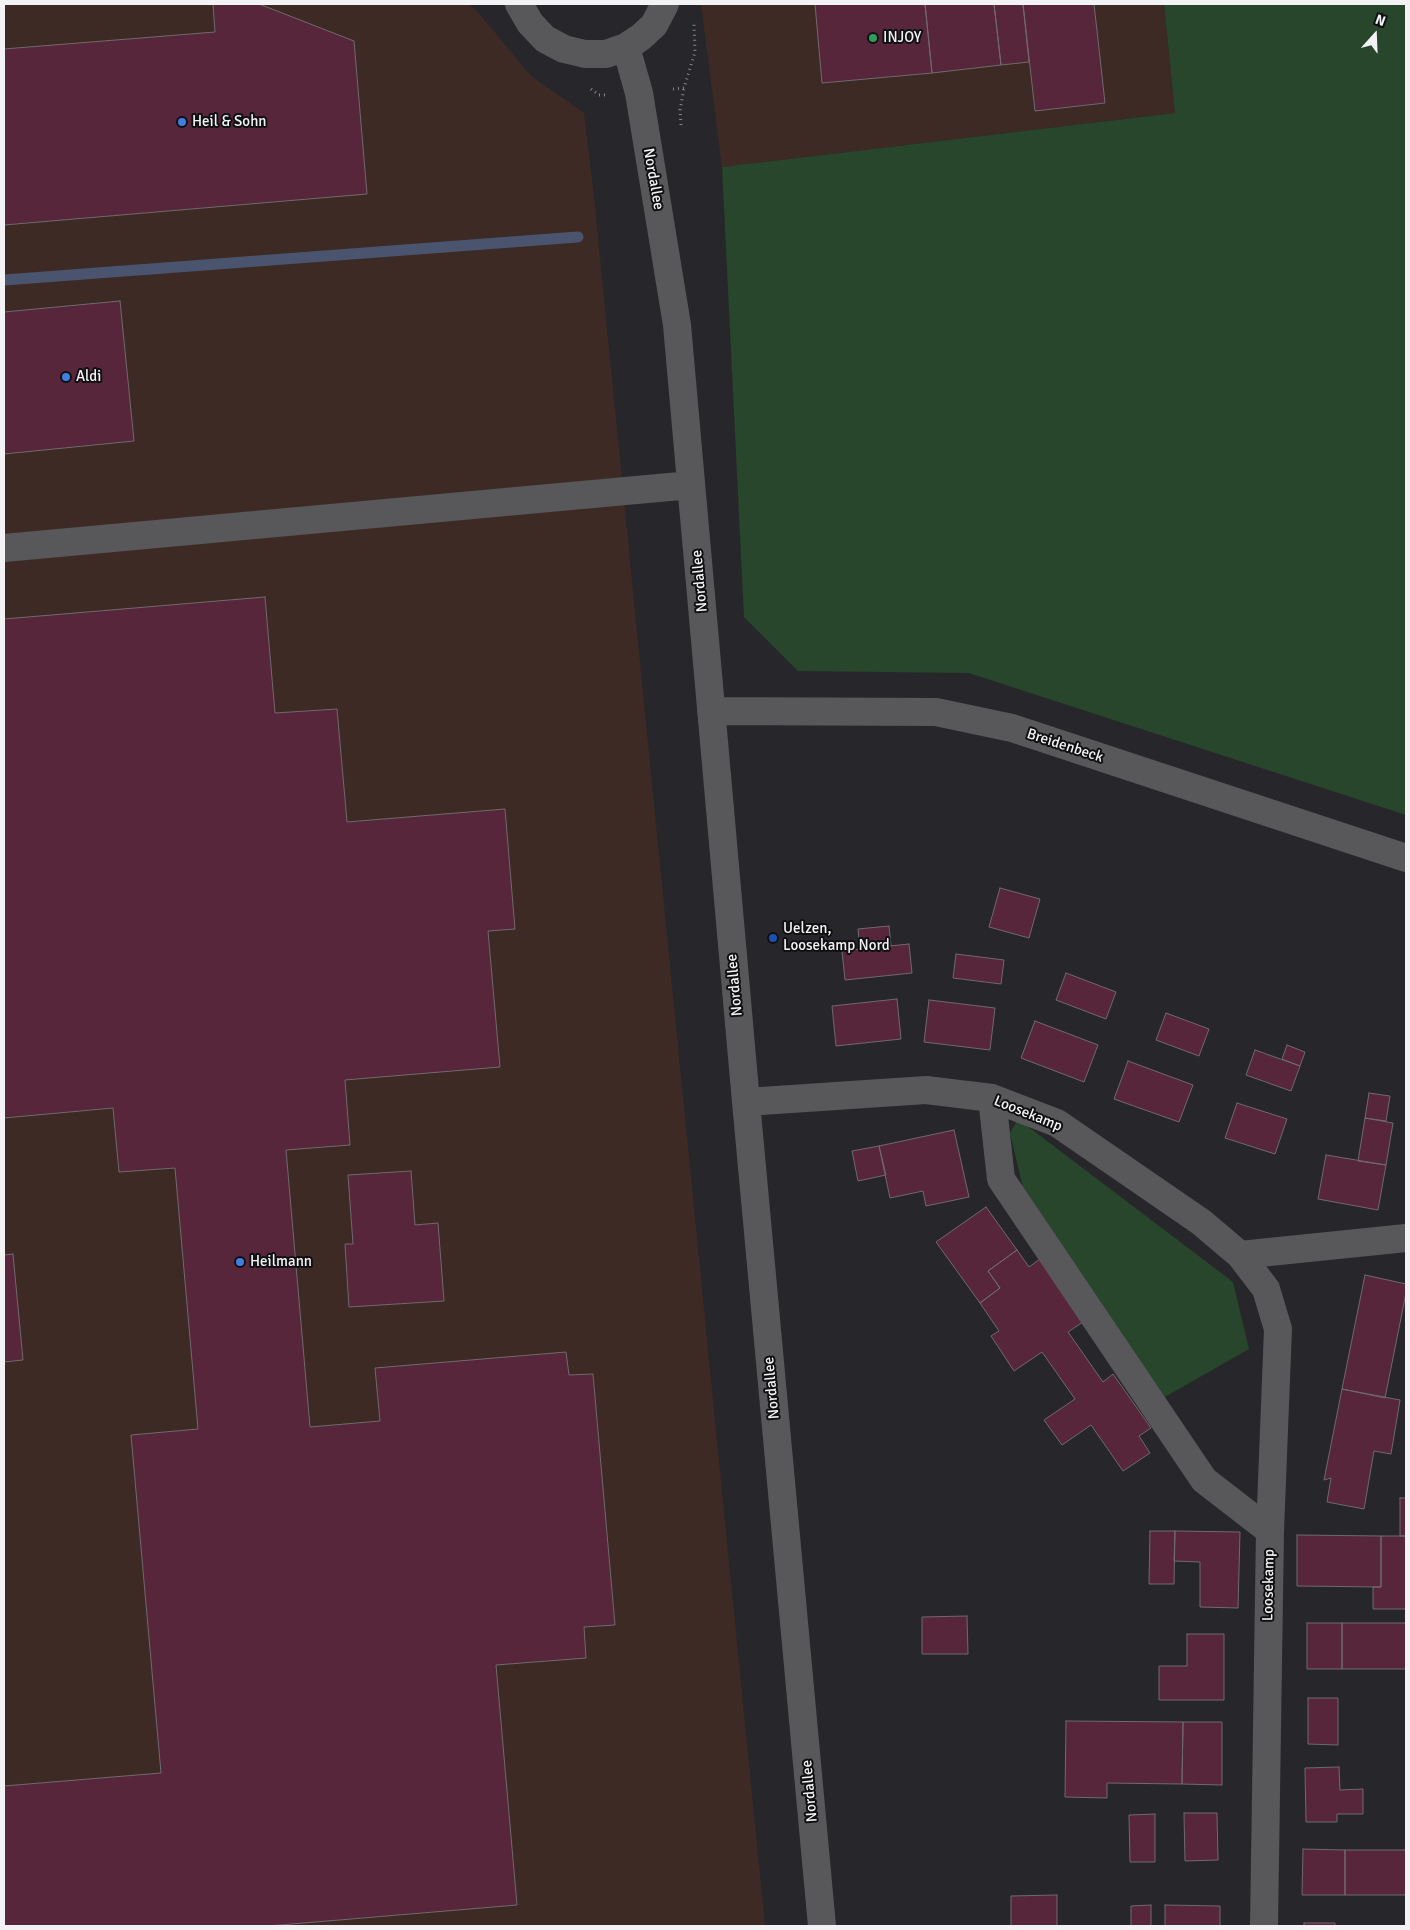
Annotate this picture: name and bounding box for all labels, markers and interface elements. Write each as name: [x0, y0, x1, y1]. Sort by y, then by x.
north arrow: [1350, 10, 1400, 60]
text: N: [1373, 11, 1388, 30]
place label: INJOY: [883, 29, 921, 47]
marker: INJOY: [867, 32, 879, 44]
place label: Heil & Sohn: [192, 113, 267, 131]
marker: Heil & Sohn: [176, 116, 188, 128]
street label: Nordallee: [639, 147, 667, 211]
place label: Aldi: [76, 368, 101, 386]
marker: Aldi: [60, 371, 72, 383]
street label: Nordallee: [688, 549, 712, 613]
street label: Breidenbeck: [1025, 725, 1105, 767]
place label: Uelzen, Loosekamp Nord: [783, 920, 890, 955]
marker: Uelzen, Loosekamp Nord: [767, 932, 779, 944]
street label: Nordallee: [723, 953, 747, 1017]
street label: Loosekamp: [991, 1092, 1065, 1136]
place label: Heilmann: [250, 1253, 312, 1271]
marker: Heilmann: [234, 1256, 246, 1268]
street label: Nordallee: [760, 1356, 784, 1420]
street label: Loosekamp: [1259, 1549, 1279, 1621]
street label: Nordallee: [798, 1759, 822, 1823]

